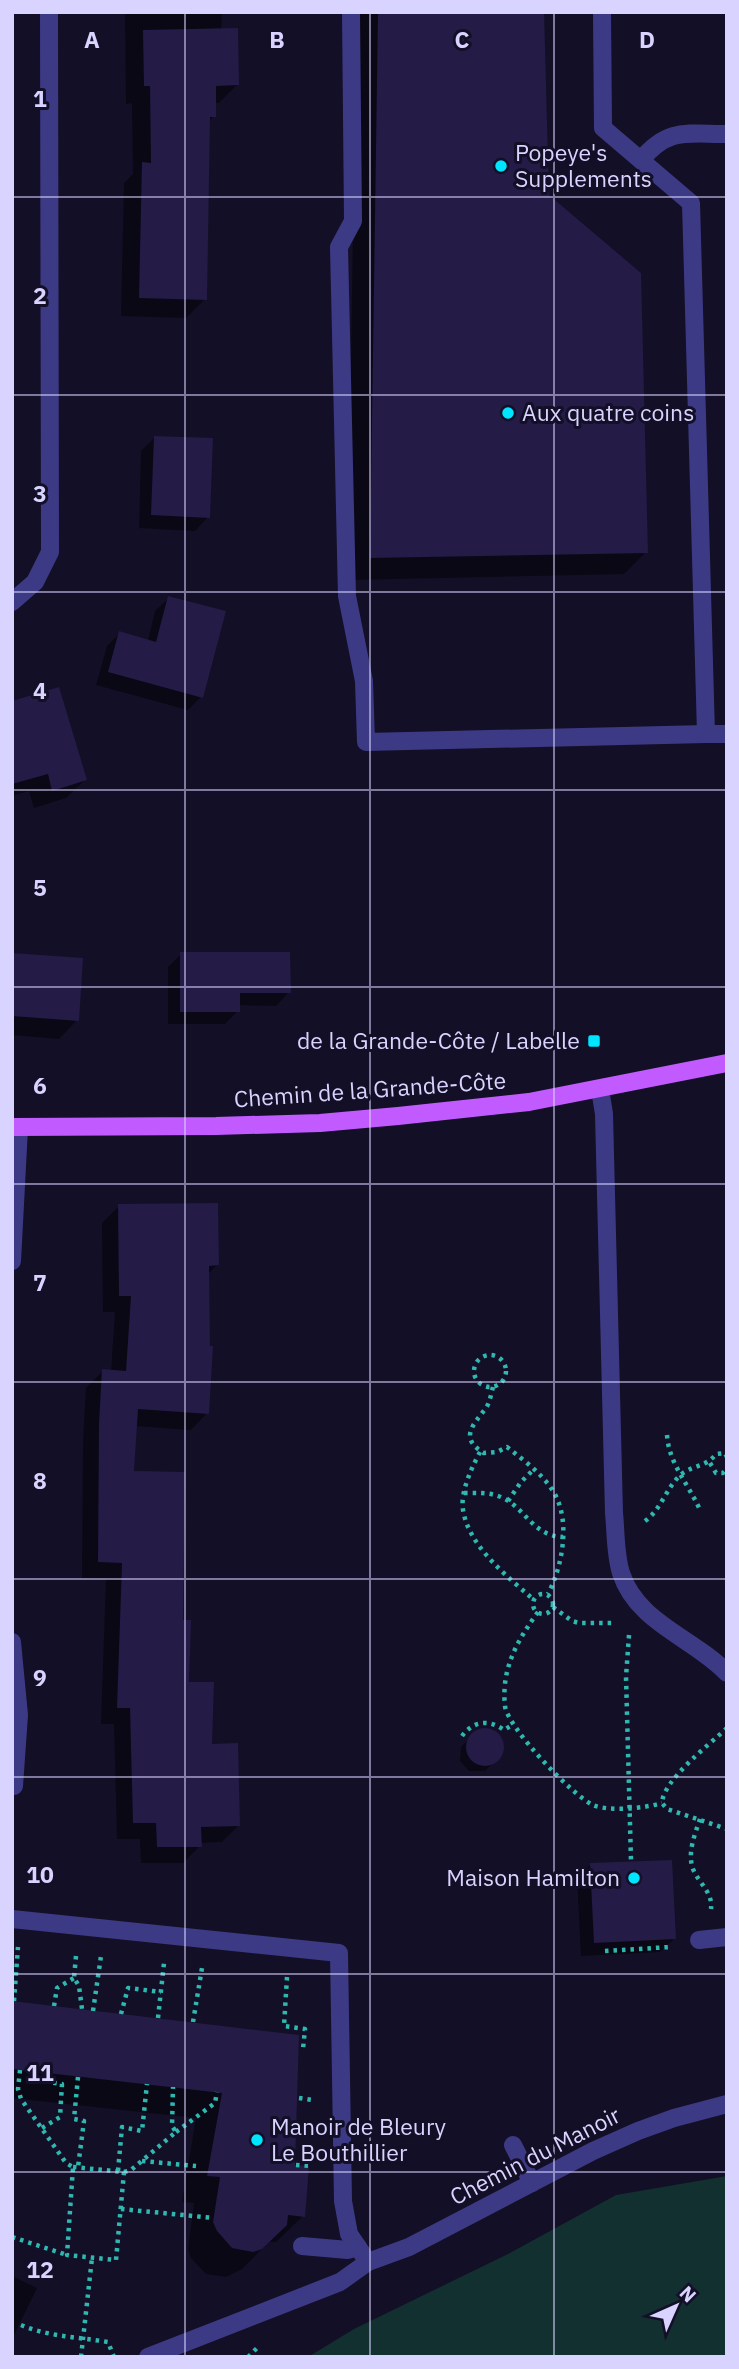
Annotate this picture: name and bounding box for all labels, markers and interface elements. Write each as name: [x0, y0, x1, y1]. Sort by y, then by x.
text: A: [84, 24, 100, 54]
text: B: [269, 24, 285, 54]
text: C: [455, 24, 470, 54]
text: D: [639, 24, 655, 54]
text: 1: [33, 83, 47, 113]
place label: Popeye's Supplements: [515, 137, 652, 193]
marker: Popeye's Supplements: [493, 158, 509, 174]
text: 2: [33, 280, 47, 310]
place label: Aux quatre coins: [522, 397, 694, 427]
marker: Aux quatre coins: [500, 405, 516, 421]
text: 3: [33, 478, 47, 508]
text: 4: [33, 675, 47, 705]
text: 5: [33, 872, 47, 902]
place label: de la Grande-Côte / Labelle: [297, 1025, 580, 1055]
marker: de la Grande-Côte / Labelle: [586, 1033, 602, 1049]
street label: Chemin de la Grande-Côte: [233, 1065, 507, 1113]
text: 6: [33, 1070, 47, 1100]
text: 7: [33, 1267, 47, 1297]
text: 8: [33, 1465, 47, 1495]
text: 9: [33, 1662, 47, 1692]
text: 10: [26, 1859, 54, 1889]
place label: Maison Hamilton: [446, 1862, 620, 1892]
marker: Maison Hamilton: [626, 1870, 642, 1886]
text: 11: [26, 2057, 54, 2087]
street label: Chemin du Manoir: [444, 2099, 625, 2211]
place label: Manoir de Bleury Le Bouthillier: [271, 2111, 447, 2167]
marker: Manoir de Bleury Le Bouthillier: [249, 2132, 265, 2148]
text: 12: [26, 2254, 54, 2284]
north arrow: [641, 2271, 711, 2341]
text: N: [675, 2281, 701, 2307]

